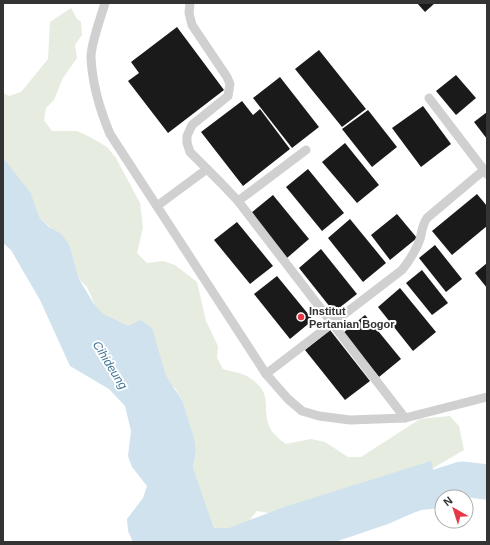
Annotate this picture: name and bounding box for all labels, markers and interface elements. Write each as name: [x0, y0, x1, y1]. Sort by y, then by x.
place label: Institut Pertanian Bogor: [309, 305, 395, 330]
marker: Institut Pertanian Bogor: [296, 312, 306, 322]
water label: Cihideung: [90, 338, 130, 392]
north arrow: [434, 489, 474, 529]
text: N: [441, 494, 455, 508]

